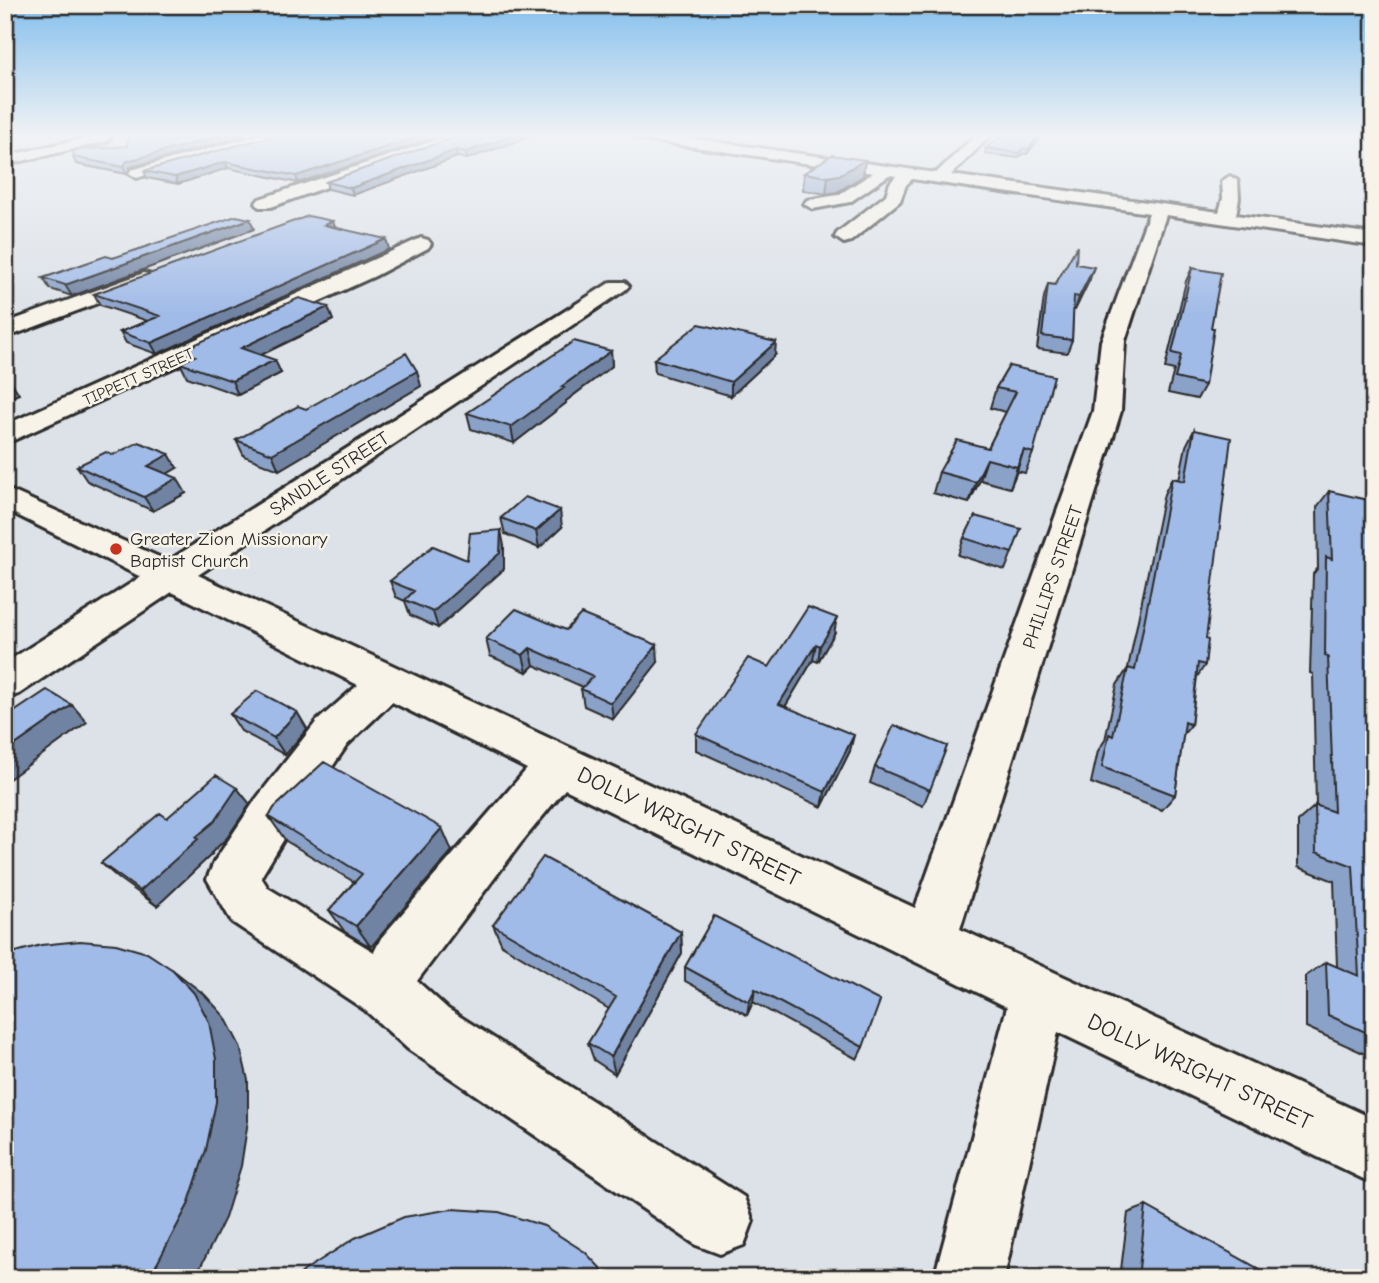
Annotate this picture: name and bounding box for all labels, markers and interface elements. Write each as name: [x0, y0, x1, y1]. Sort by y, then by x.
street label: TIPPETT STREET: [80, 344, 197, 409]
street label: SANDLE STREET: [266, 427, 393, 521]
street label: PHILLIPS STREET: [1018, 503, 1088, 652]
place label: Greater Zion Missionary Baptist Church: [130, 528, 328, 572]
marker: Greater Zion Missionary Baptist Church: [108, 541, 124, 557]
street label: DOLLY WRIGHT STREET: [573, 761, 805, 892]
street label: DOLLY WRIGHT STREET: [1083, 1008, 1316, 1135]

